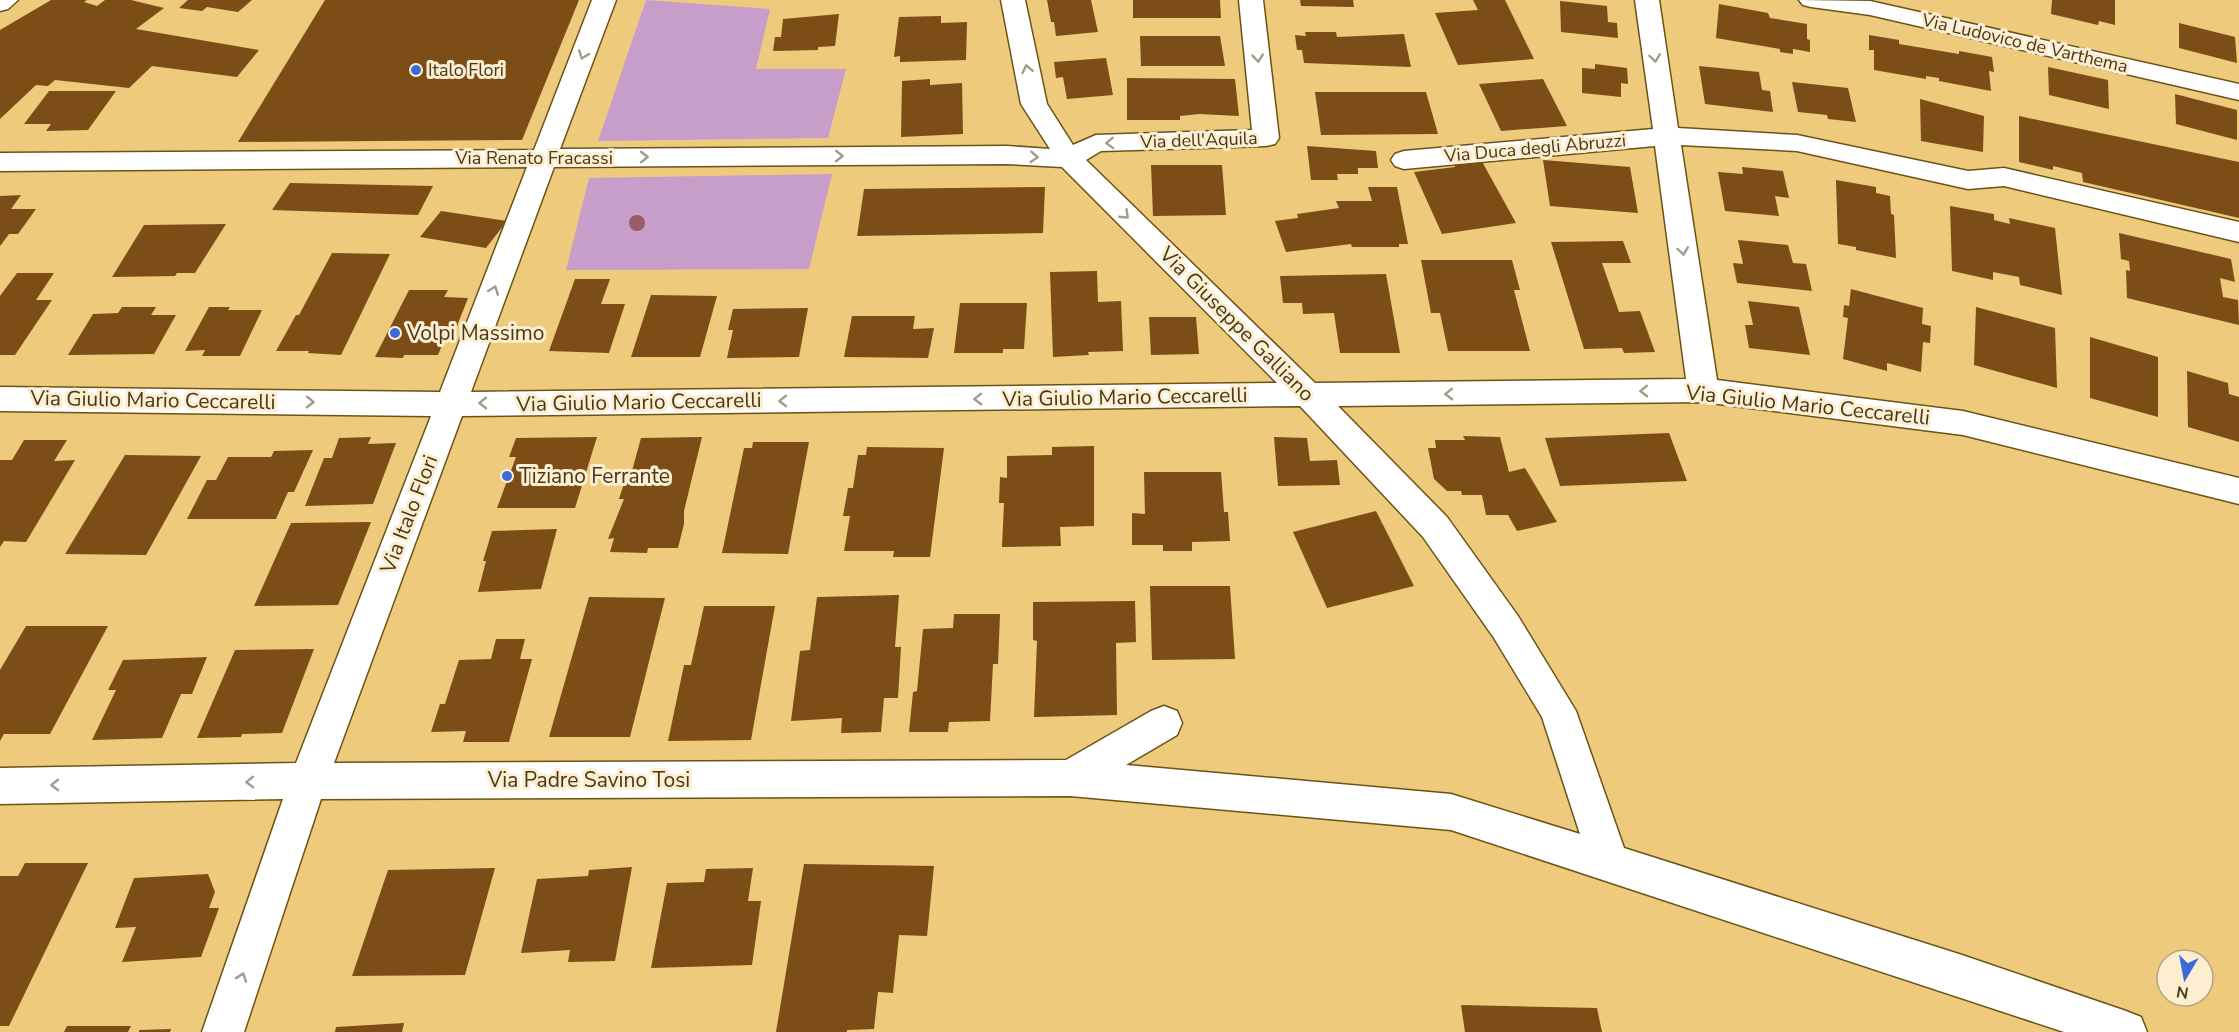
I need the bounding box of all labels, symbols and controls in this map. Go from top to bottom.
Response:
street label: Via Ludovico de Varthema [1919,7,2130,78]
one-way arrow [578,48,590,59]
one-way arrow [1649,53,1661,62]
one-way arrow [1251,54,1263,63]
place label: Italo Flori [428,58,504,82]
marker: Italo Flori [409,63,423,77]
one-way arrow [1021,64,1034,74]
street label: Via dell'Aquila [1139,126,1258,154]
street label: Via Duca degli Abruzzi [1442,128,1627,168]
one-way arrow [1105,137,1114,149]
street label: Via Renato Fracassi [454,146,613,170]
one-way arrow [835,150,844,162]
one-way arrow [1029,150,1038,163]
one-way arrow [640,151,649,163]
one-way arrow [1119,208,1129,219]
street label: Via Giuseppe Galliano [1153,240,1321,408]
one-way arrow [1676,246,1689,255]
one-way arrow [487,285,499,296]
place label: Volpi Massimo [406,319,544,347]
marker: Volpi Massimo [388,326,402,340]
street label: Via Giulio Mario Ceccarelli [1684,378,1931,432]
street label: Via Giulio Mario Ceccarelli [1001,381,1248,413]
street label: Via Giulio Mario Ceccarelli [29,384,276,416]
one-way arrow [1640,385,1649,397]
street label: Via Giulio Mario Ceccarelli [515,386,762,418]
one-way arrow [1445,387,1454,400]
one-way arrow [973,393,982,405]
one-way arrow [778,394,787,407]
one-way arrow [306,396,315,408]
one-way arrow [478,397,487,409]
street label: Via Italo Flori [373,451,444,578]
place label: Tiziano Ferrante [519,462,670,490]
marker: Tiziano Ferrante [500,469,514,483]
street label: Via Padre Savino Tosi [487,766,690,794]
one-way arrow [245,776,254,788]
one-way arrow [50,779,59,791]
north arrow [2155,948,2215,1008]
one-way arrow [235,972,248,983]
text: N [2175,980,2190,1004]

